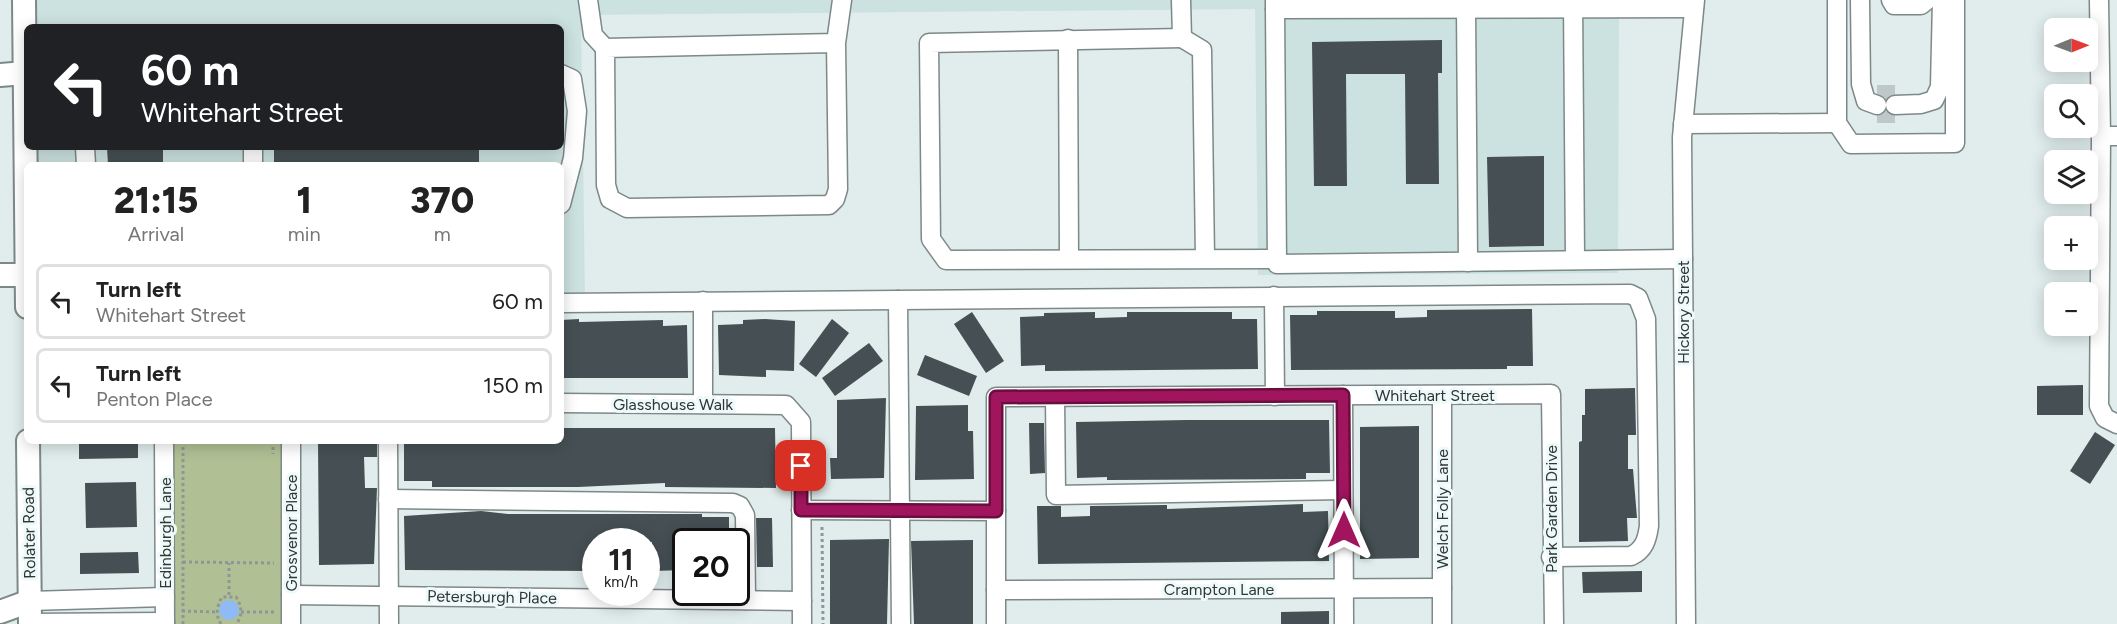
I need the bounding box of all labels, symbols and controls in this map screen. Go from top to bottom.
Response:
north arrow [2044,18,2098,72]
map controls [2044,18,2098,336]
text: 60 m [141,45,239,96]
icon: left [42,48,120,126]
button: search [2044,84,2098,138]
text: Whitehart Street [141,96,344,129]
button: layers [2044,150,2098,204]
text: 21:15 [114,179,198,222]
text: 1 [297,179,312,222]
text: 370 [410,179,474,222]
button: + [2044,216,2098,270]
text: Arrival [128,222,184,246]
text: min [288,222,321,246]
text: m [434,222,451,246]
street label: Hickory Street [1674,260,1693,364]
text: Turn left [96,276,182,303]
button: − [2044,282,2098,336]
icon: left [45,285,78,318]
text: 60 m [492,288,543,315]
text: Whitehart Street [96,303,246,327]
text: Turn left [96,360,182,387]
icon: left [45,369,78,402]
text: 150 m [483,372,543,399]
street label: Whitehart Street [1375,386,1495,405]
text: Penton Place [96,387,213,411]
street label: Glasshouse Walk [613,395,733,414]
pin [775,440,826,491]
street label: Park Garden Drive [1542,445,1561,573]
icon: arrive [784,449,817,482]
street label: Welch Folly Lane [1433,449,1452,569]
street label: Grosvenor Place [282,474,301,592]
street label: Edinburgh Lane [156,477,175,589]
street label: Rolater Road [19,487,39,579]
position arrow [1312,498,1376,562]
speed limit sign: 20 [672,528,750,606]
text: 11 [608,541,634,578]
text: km/h [604,573,638,591]
street label: Crampton Lane [1164,580,1275,599]
street label: Petersburgh Place [427,586,557,608]

